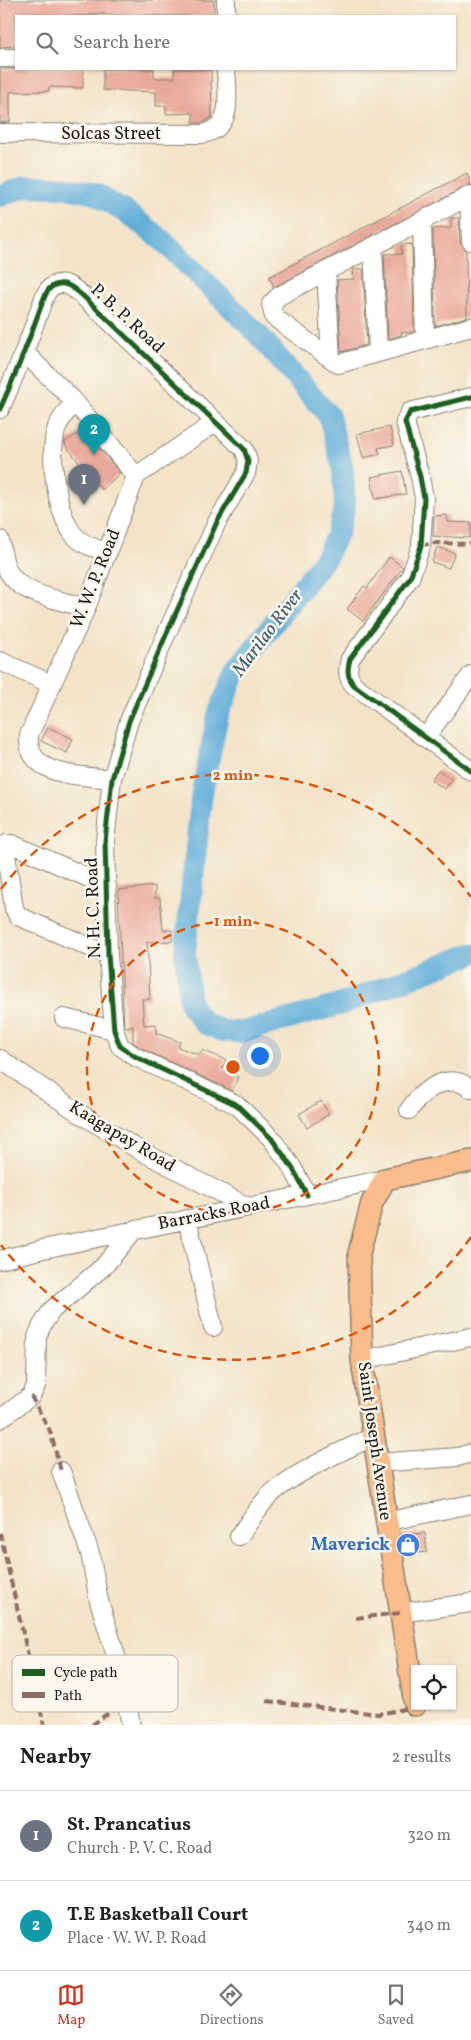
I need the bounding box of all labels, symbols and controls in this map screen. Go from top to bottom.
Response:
search box [15,15,456,70]
icon: search [33,29,61,57]
text: Search here [73,30,170,56]
street label: Solcas Street [61,122,161,147]
street label: P. B. P. Road [85,278,169,360]
pin: 2 [78,414,110,455]
pin: 1 [68,464,100,505]
street label: W. W. P. Road [65,525,127,633]
water label: Marilao River [226,583,310,683]
text: 2 min [213,766,253,787]
street label: N. H. C. Road [80,857,108,959]
text: 1 min [214,912,252,933]
your location [247,1043,273,1069]
centre of rings [224,1058,242,1076]
street label: Kaagapay Road [64,1095,180,1179]
street label: Barracks Road [156,1191,272,1237]
street label: Saint Joseph Avenue [350,1360,398,1522]
shop icon: Maverick [395,1532,421,1558]
place label: Maverick [311,1533,390,1558]
legend [12,1655,178,1712]
text: Cycle path [54,1664,118,1683]
map controls [411,1665,456,1710]
button: locate [411,1665,456,1710]
text: Path [54,1687,82,1706]
text: Nearby [20,1743,91,1772]
text: 2 results [392,1747,451,1769]
text: St. Prancatius [67,1812,191,1838]
text: 1 [33,1825,39,1847]
text: 320 m [407,1825,451,1847]
text: Church · P. V. C. Road [67,1838,212,1860]
text: T.E Basketball Court [67,1902,248,1928]
text: 2 [32,1915,40,1937]
text: 340 m [407,1915,451,1937]
text: Place · W. W. P. Road [67,1928,207,1950]
tab: Map [57,1981,85,2030]
tab: Directions [199,1981,264,2030]
tab: Saved [378,1981,414,2030]

